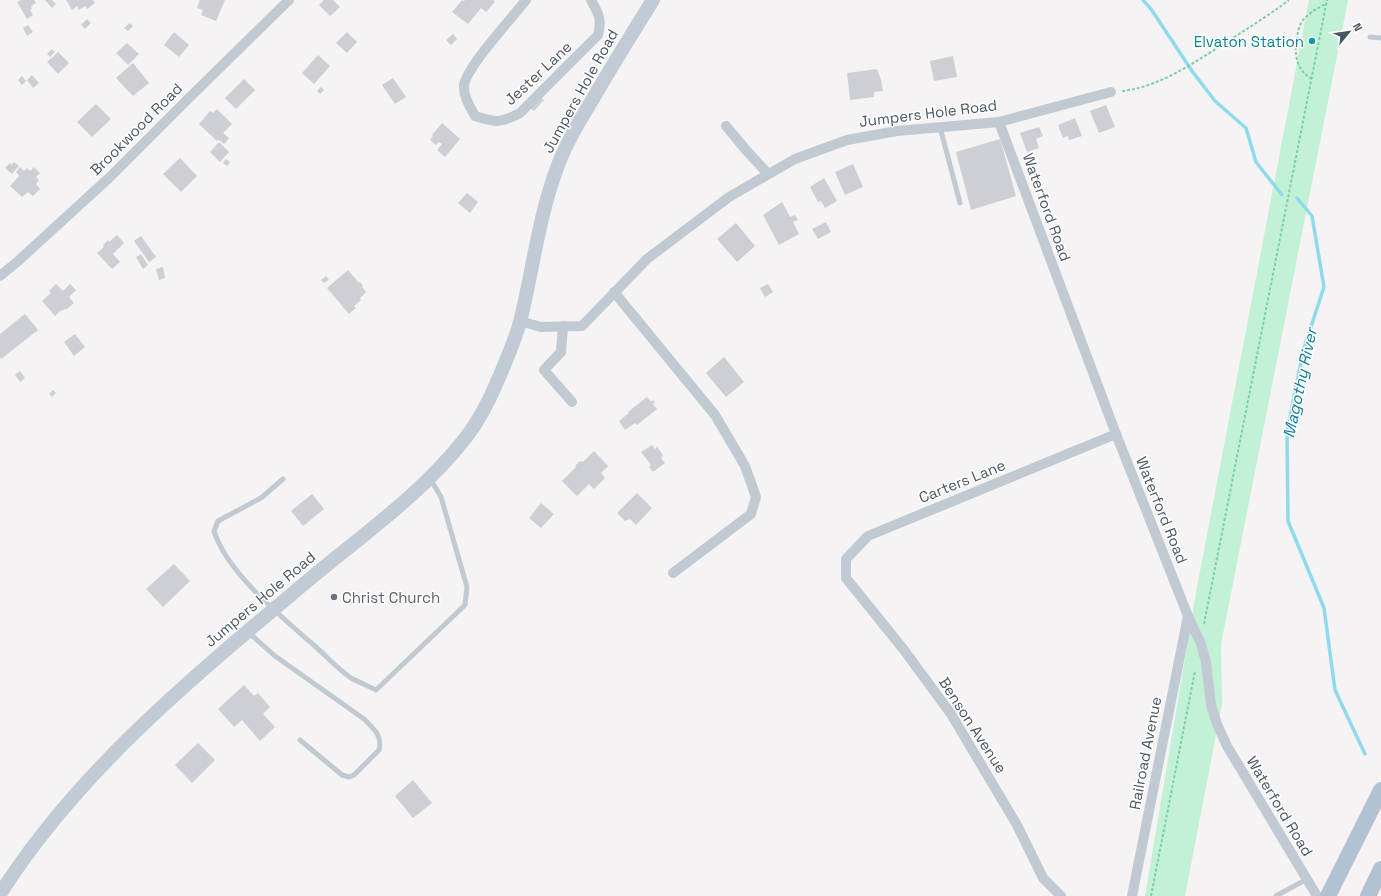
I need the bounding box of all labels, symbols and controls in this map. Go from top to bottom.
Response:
north arrow [1329,12,1369,52]
text: N [1350,21,1366,34]
street label: Jumpers Hole Road [538,26,622,156]
place label: Elvaton Station [1194,32,1304,51]
marker: Elvaton Station [1307,36,1317,46]
street label: Jester Lane [500,37,576,109]
street label: Brookwood Road [86,79,186,179]
street label: Jumpers Hole Road [858,95,998,131]
street label: Waterford Road [1019,150,1075,264]
water label: Magothy River [1278,324,1322,440]
street label: Waterford Road [1132,454,1192,566]
street label: Carters Lane [916,455,1008,507]
street label: Jumpers Hole Road [201,547,319,651]
place label: Christ Church [342,588,440,607]
marker: Christ Church [329,592,339,602]
street label: Benson Avenue [935,673,1011,777]
street label: Railroad Avenue [1125,695,1165,811]
street label: Waterford Road [1243,752,1317,860]

